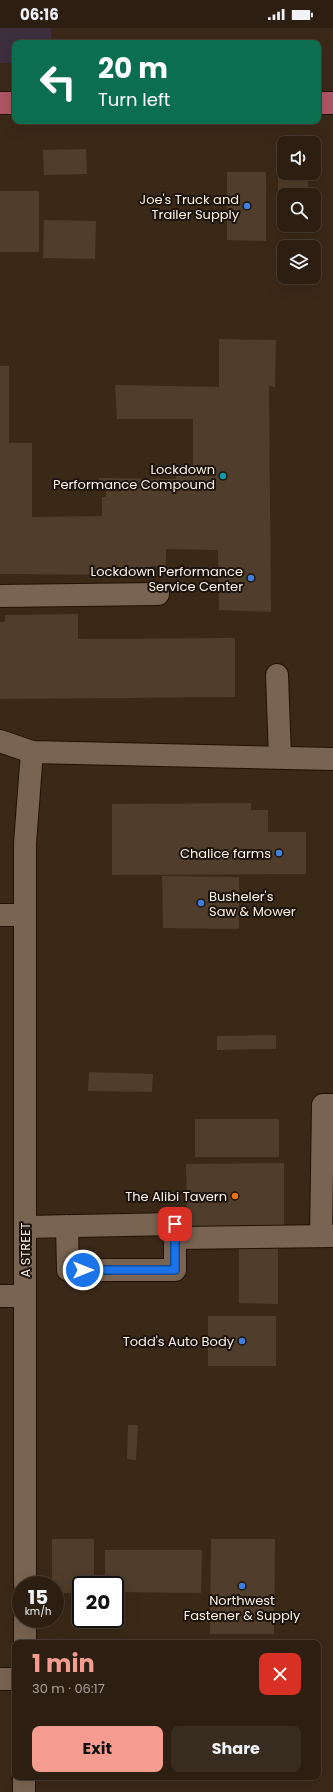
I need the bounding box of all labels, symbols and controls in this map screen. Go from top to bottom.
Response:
text: 06:16 [20,4,59,25]
text: 20 m [98,49,168,88]
icon: left [32,56,84,108]
text: Turn left [98,87,170,112]
map controls [277,136,321,284]
button: sound [277,136,321,180]
button: search [277,188,321,232]
place label: Joe's Truck and Trailer Supply [139,190,240,224]
marker: Joe's Truck and Trailer Supply [242,201,252,211]
button: layers [277,240,321,284]
place label: Lockdown Performance Compound [53,460,215,494]
marker: Lockdown Performance Compound [218,471,228,481]
place label: Lockdown Performance Service Center [91,562,243,596]
marker: Lockdown Performance Service Center [246,573,256,583]
place label: Chalice farms [180,844,271,863]
marker: Chalice farms [274,848,284,858]
place label: Busheler's Saw & Mower [209,887,296,921]
marker: Busheler's Saw & Mower [196,898,206,908]
place label: The Alibi Tavern [125,1187,227,1206]
marker: The Alibi Tavern [230,1191,240,1201]
pin [158,1207,192,1241]
icon: arrive [164,1213,186,1235]
street label: A STREET [16,1222,35,1278]
position arrow [62,1249,104,1291]
place label: Todd's Auto Body [123,1332,235,1351]
marker: Todd's Auto Body [237,1336,247,1346]
speed limit sign: 20 [72,1576,124,1628]
marker: Northwest Fastener & Supply [237,1581,247,1591]
text: 15 [28,1583,48,1611]
place label: Northwest Fastener & Supply [184,1591,301,1625]
text: km/h [25,1604,51,1619]
text: 1 min [32,1647,95,1680]
button: close [259,1653,301,1695]
text: 30 m · 06:17 [32,1679,105,1698]
button: Exit [32,1726,163,1772]
button: Share [171,1726,301,1772]

